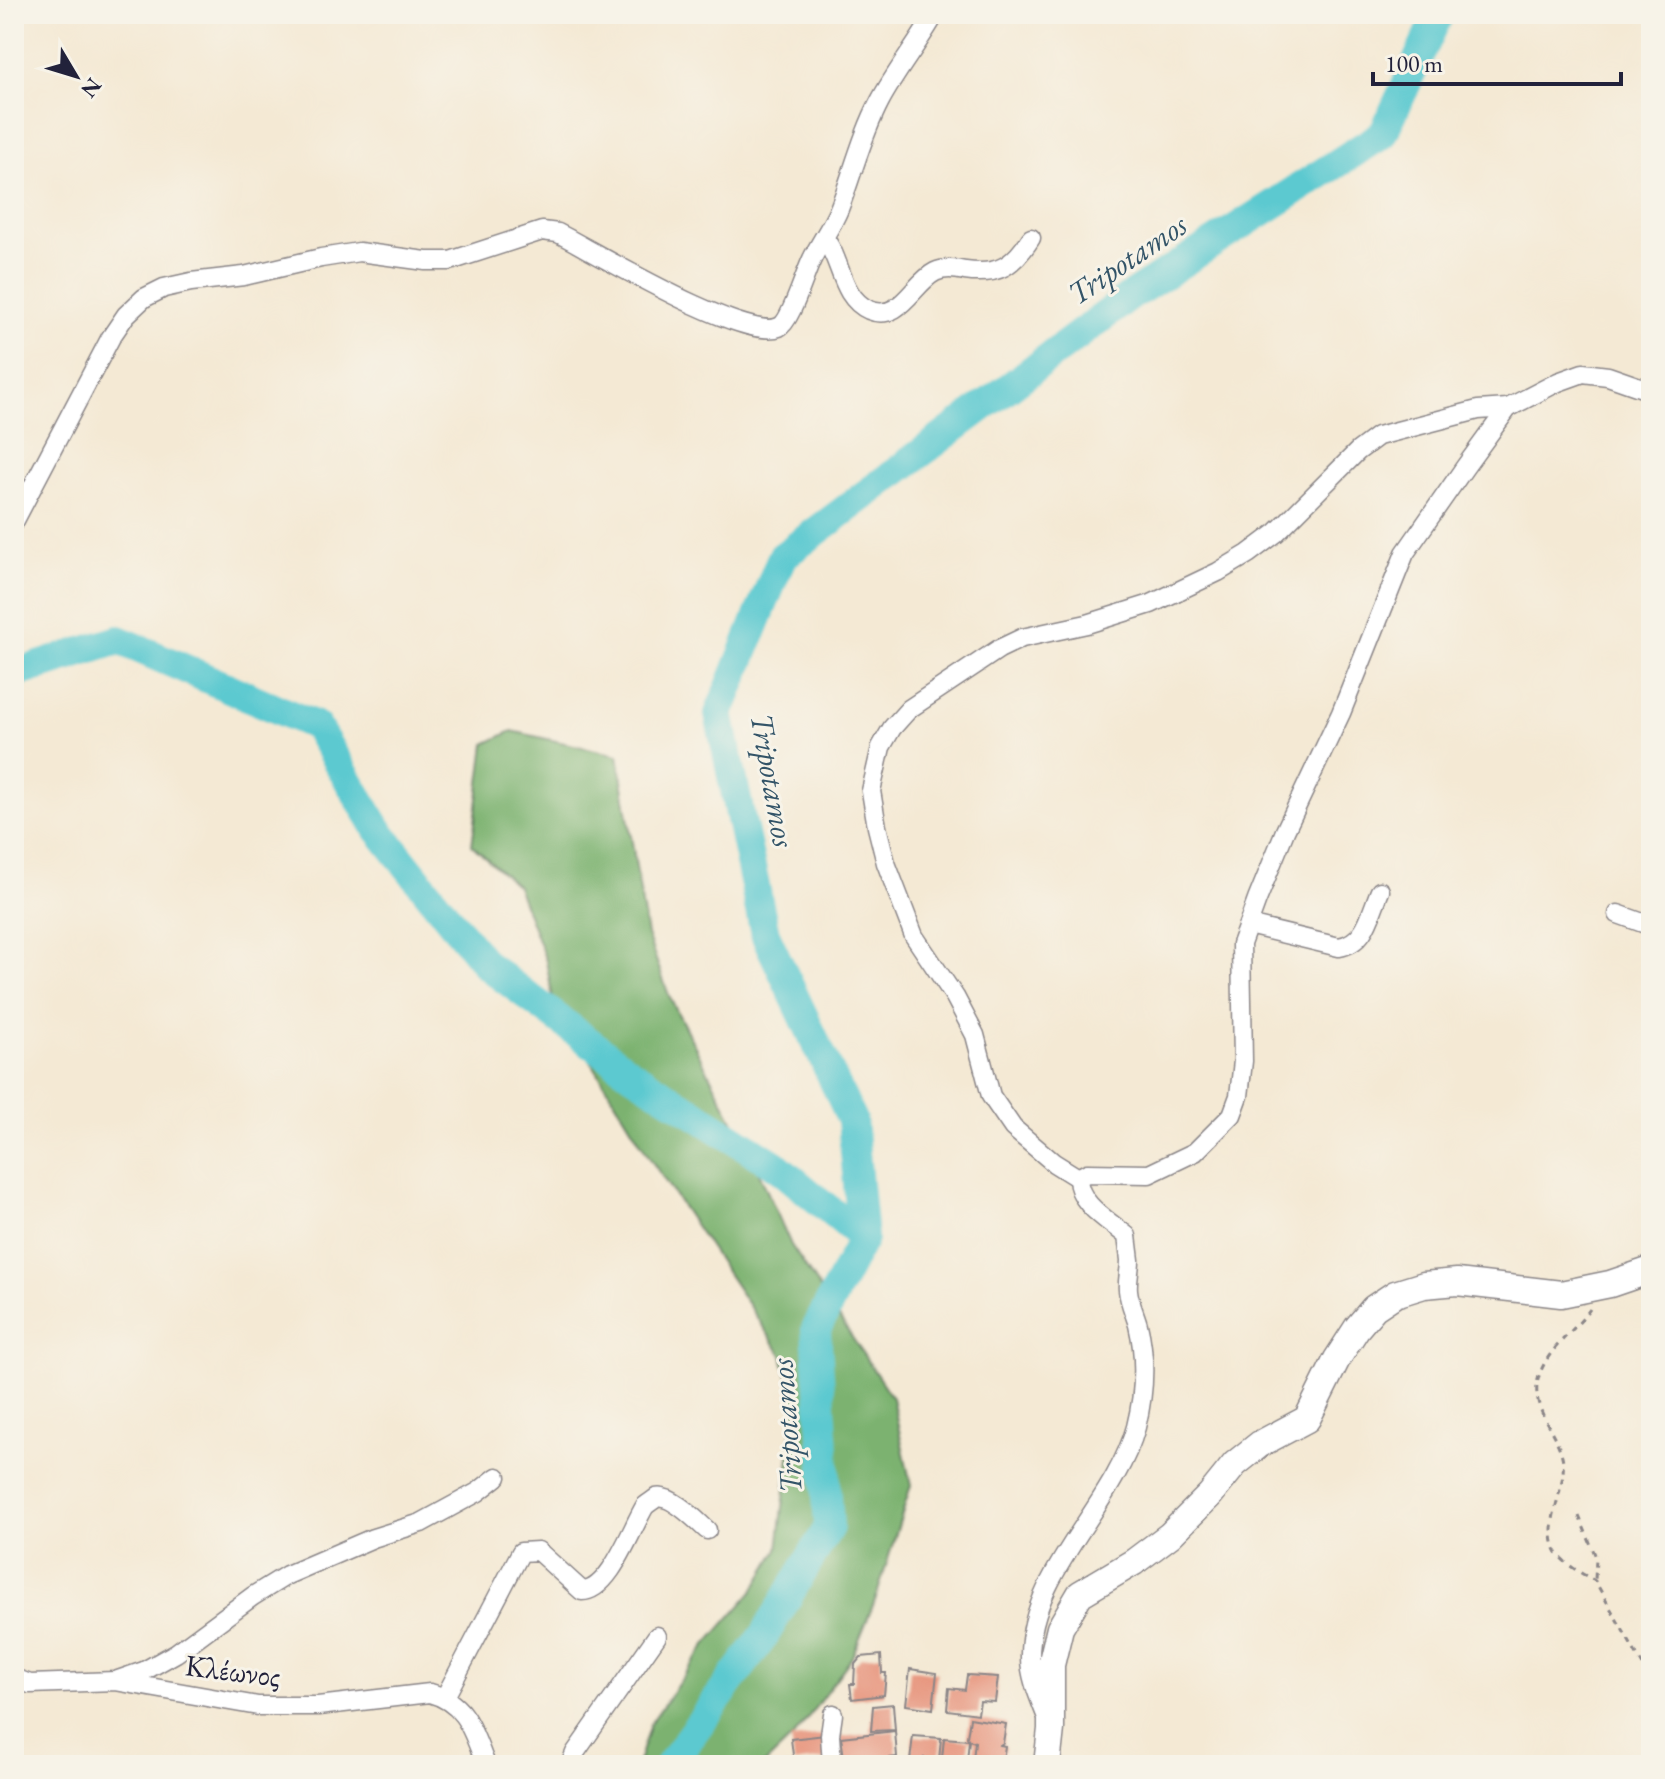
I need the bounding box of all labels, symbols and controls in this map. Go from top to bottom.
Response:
north arrow [36,36,116,116]
scale bar [1373,36,1621,86]
text: 100 m [1385,48,1443,79]
text: N [74,72,108,104]
water label: Tripotamos [1059,204,1195,314]
water label: Tripotamos [741,710,805,850]
water label: Tripotamos [760,1357,812,1495]
street label: Κλέωνος [183,1645,283,1696]

